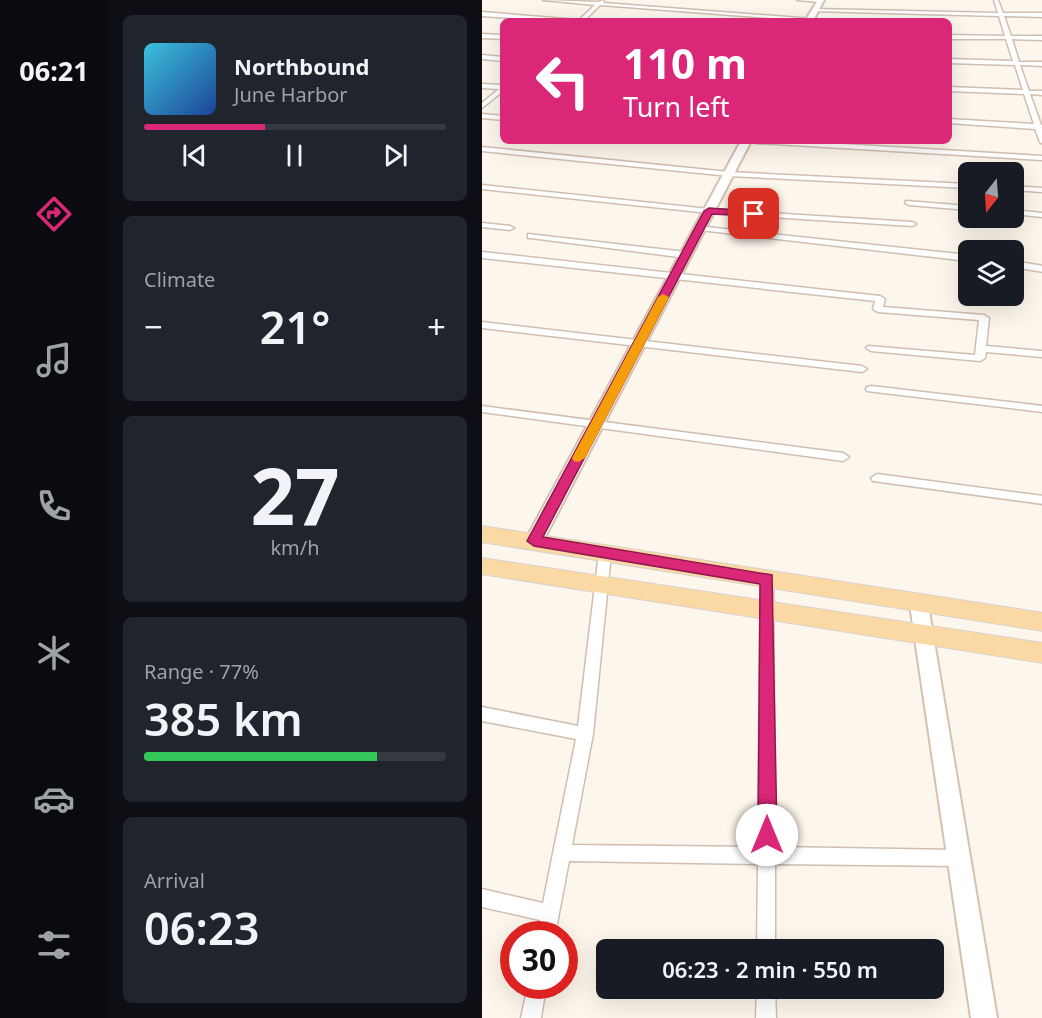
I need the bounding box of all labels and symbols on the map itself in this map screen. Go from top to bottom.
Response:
north arrow [958,162,1024,228]
pin [728,188,779,239]
position arrow [735,803,799,867]
speed limit sign: 30 [500,921,578,999]

